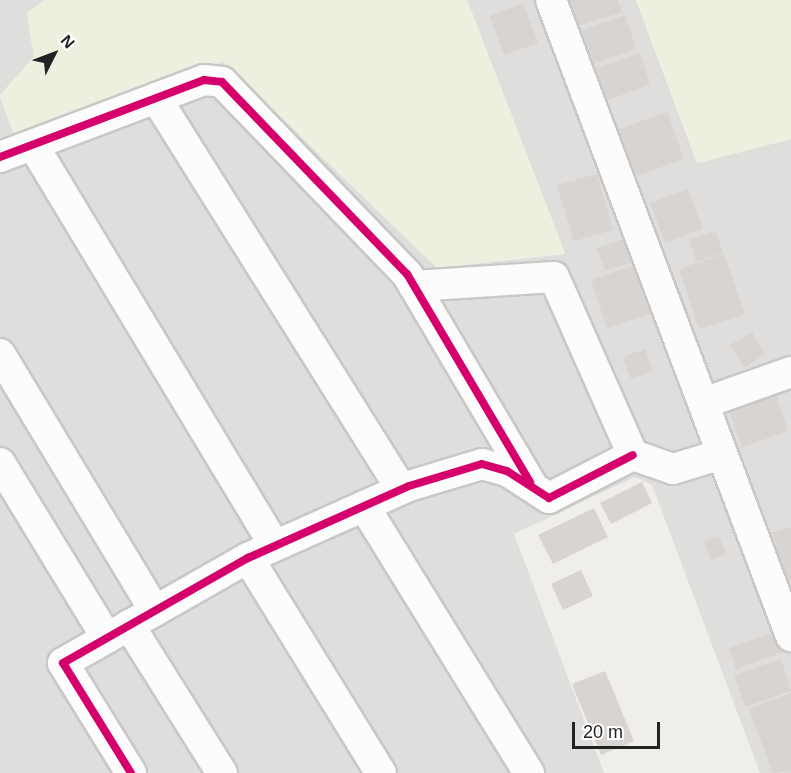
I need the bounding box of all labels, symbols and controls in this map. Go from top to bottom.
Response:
north arrow [24,24,84,84]
text: N [58,32,78,52]
scale bar [575,710,664,748]
text: 20 m [583,722,623,742]

